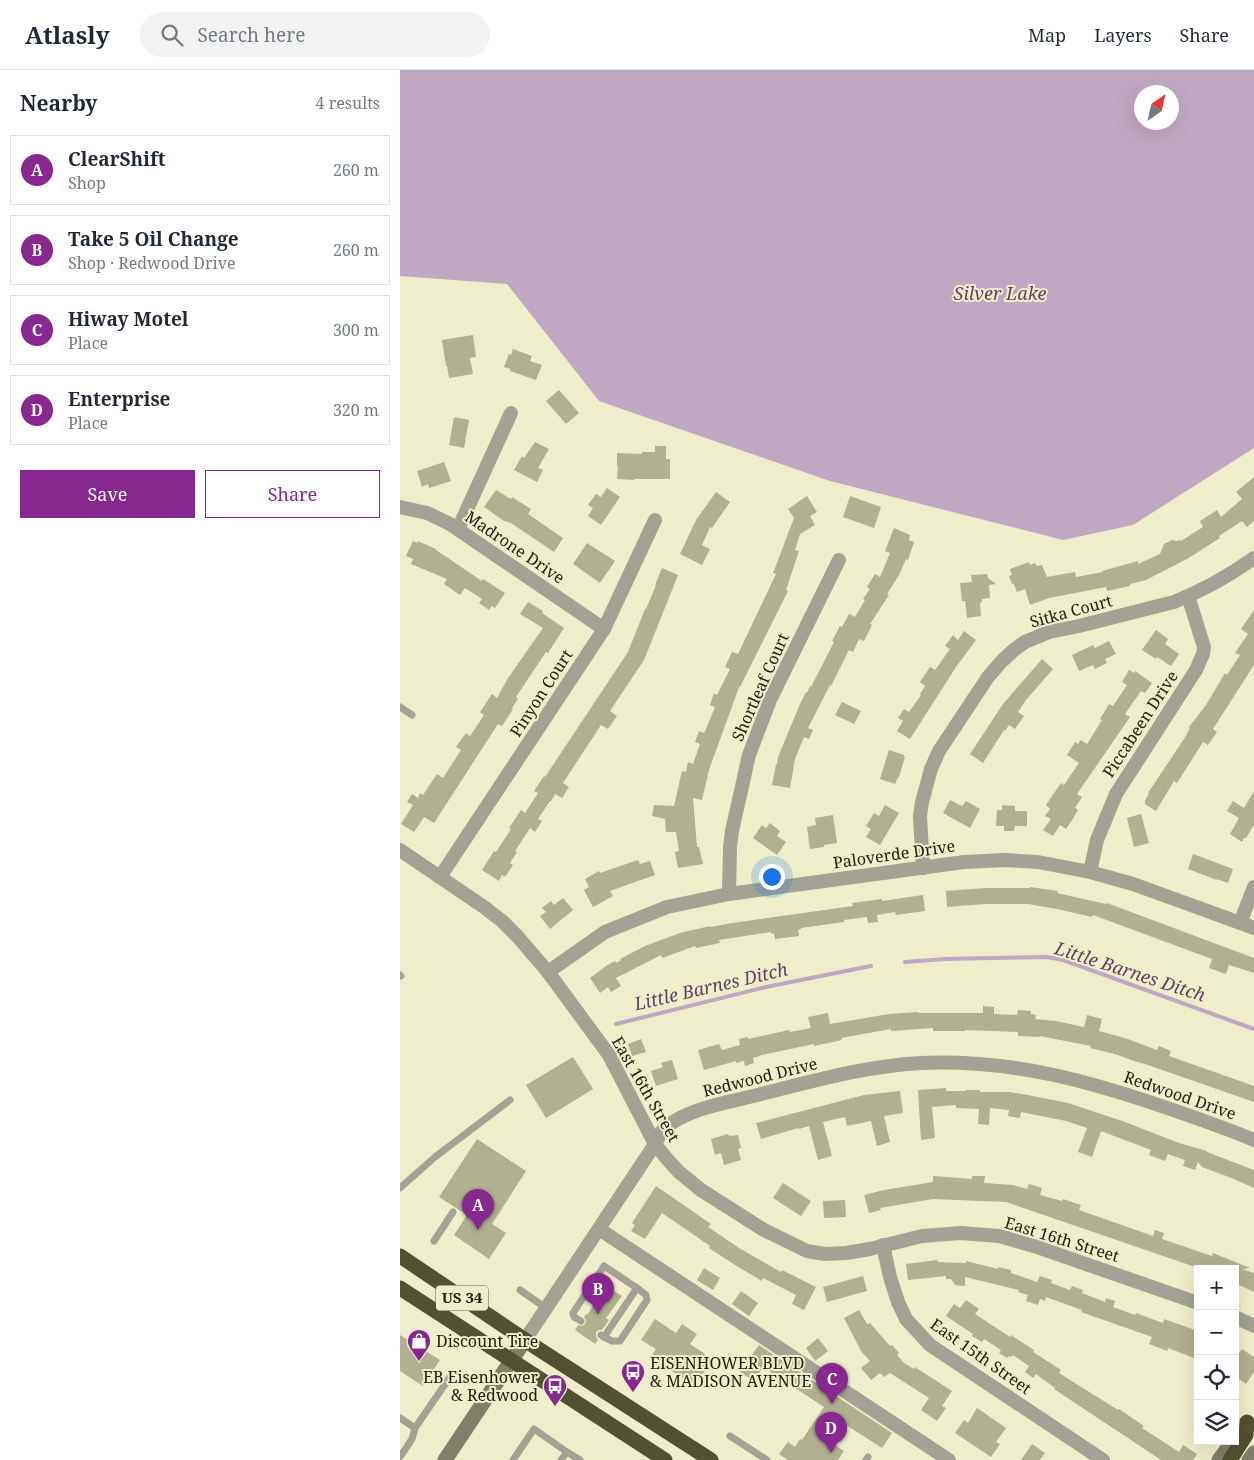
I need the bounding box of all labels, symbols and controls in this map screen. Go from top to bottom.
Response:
search box [140,12,490,57]
text: Atlasly [25,18,110,51]
icon: search [158,21,186,49]
text: Search here [198,22,305,48]
text: Map [1028,23,1066,47]
text: Layers [1094,23,1152,47]
text: Share [1180,23,1229,47]
north arrow [1134,85,1179,130]
text: Nearby [20,89,98,117]
text: 4 results [316,92,380,114]
text: ClearShift [68,146,165,172]
text: A [31,159,43,181]
text: 260 m [333,159,379,181]
text: Shop [68,172,106,194]
text: Take 5 Oil Change [68,226,239,252]
text: B [32,239,42,261]
text: 260 m [333,239,379,261]
text: Shop · Redwood Drive [68,252,235,274]
water label: Silver Lake [954,281,1047,305]
text: Hiway Motel [68,306,188,332]
text: C [32,319,42,341]
text: 300 m [333,319,379,341]
text: Place [68,332,108,354]
text: Enterprise [68,386,170,412]
text: D [31,399,43,421]
text: 320 m [333,399,379,421]
text: Place [68,412,108,434]
button: Save [20,470,195,518]
button: Share [205,470,380,518]
street label: Madrone Drive [461,506,569,588]
street label: Sitka Court [1027,589,1115,633]
street label: Shortleaf Court [726,629,794,745]
street label: Pinyon Court [505,645,578,741]
street label: Piccabeen Drive [1097,666,1183,782]
street label: Paloverde Drive [832,835,956,873]
your location [759,864,785,890]
water label: Little Barnes Ditch [1051,935,1209,1007]
water label: Little Barnes Ditch [631,957,790,1016]
street label: East 16th Street [607,1032,685,1146]
street label: Redwood Drive [700,1052,820,1102]
street label: Redwood Drive [1121,1066,1239,1124]
pin: A [462,1189,494,1230]
street label: East 16th Street [1002,1211,1122,1267]
map controls [1194,1265,1239,1445]
button: + [1194,1265,1239,1310]
pin: B [582,1273,614,1314]
road number: US 34 [436,1286,488,1310]
button: − [1194,1310,1239,1355]
street label: East 15th Street [926,1313,1036,1399]
shop icon: Discount Tire [406,1328,432,1362]
place label: Discount Tire [436,1330,538,1352]
place label: EISENHOWER BLVD & MADISON AVENUE [650,1352,811,1392]
button: locate [1194,1355,1239,1400]
bus stop icon: EISENHOWER BLVD & MADISON AVENUE [620,1359,646,1393]
pin: C [816,1363,848,1404]
place label: EB Eisenhower & Redwood [423,1366,538,1406]
bus stop icon: EB Eisenhower & Redwood [542,1373,568,1407]
button: layers [1194,1400,1239,1445]
pin: D [815,1412,847,1453]

